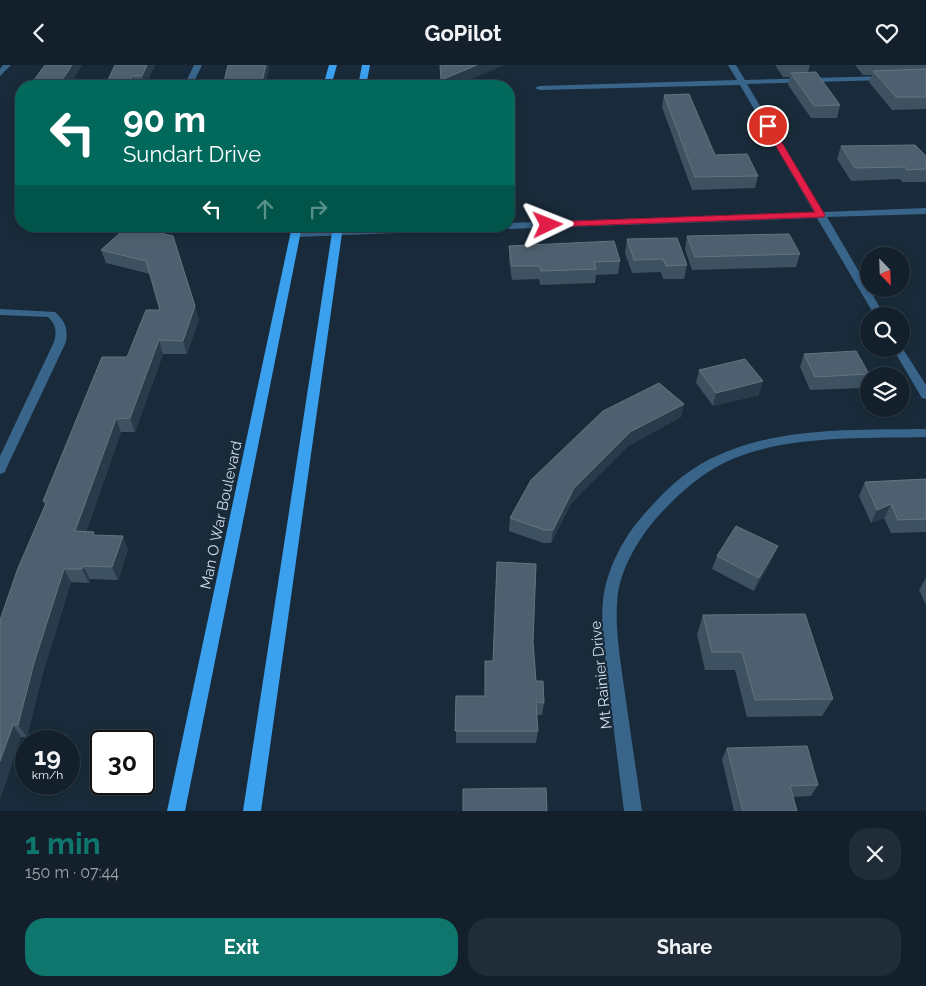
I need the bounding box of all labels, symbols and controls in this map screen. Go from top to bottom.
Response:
icon: back [25,19,53,47]
icon: heart [873,19,901,47]
text: GoPilot [425,20,501,46]
text: 90 m [123,99,206,140]
icon: left [40,100,105,165]
pin [747,105,789,147]
icon: arrive [754,112,782,140]
text: Sundart Drive [123,141,261,167]
icon: left [198,195,226,223]
icon: ahead [251,195,279,223]
icon: right [304,195,332,223]
position arrow [521,198,573,250]
north arrow [860,247,910,297]
map controls [860,247,910,417]
button: search [860,307,910,357]
button: layers [860,367,910,417]
street label: Man O War Boulevard [196,439,246,591]
street label: Mt Rainier Drive [586,620,616,730]
speed limit sign: 30 [90,730,155,795]
text: 19 [34,741,61,771]
text: km/h [32,768,63,782]
text: 1 min [25,826,101,861]
button: close [849,828,901,880]
text: 150 m · 07:44 [25,863,119,882]
button: Exit [25,918,458,976]
button: Share [468,918,901,976]

